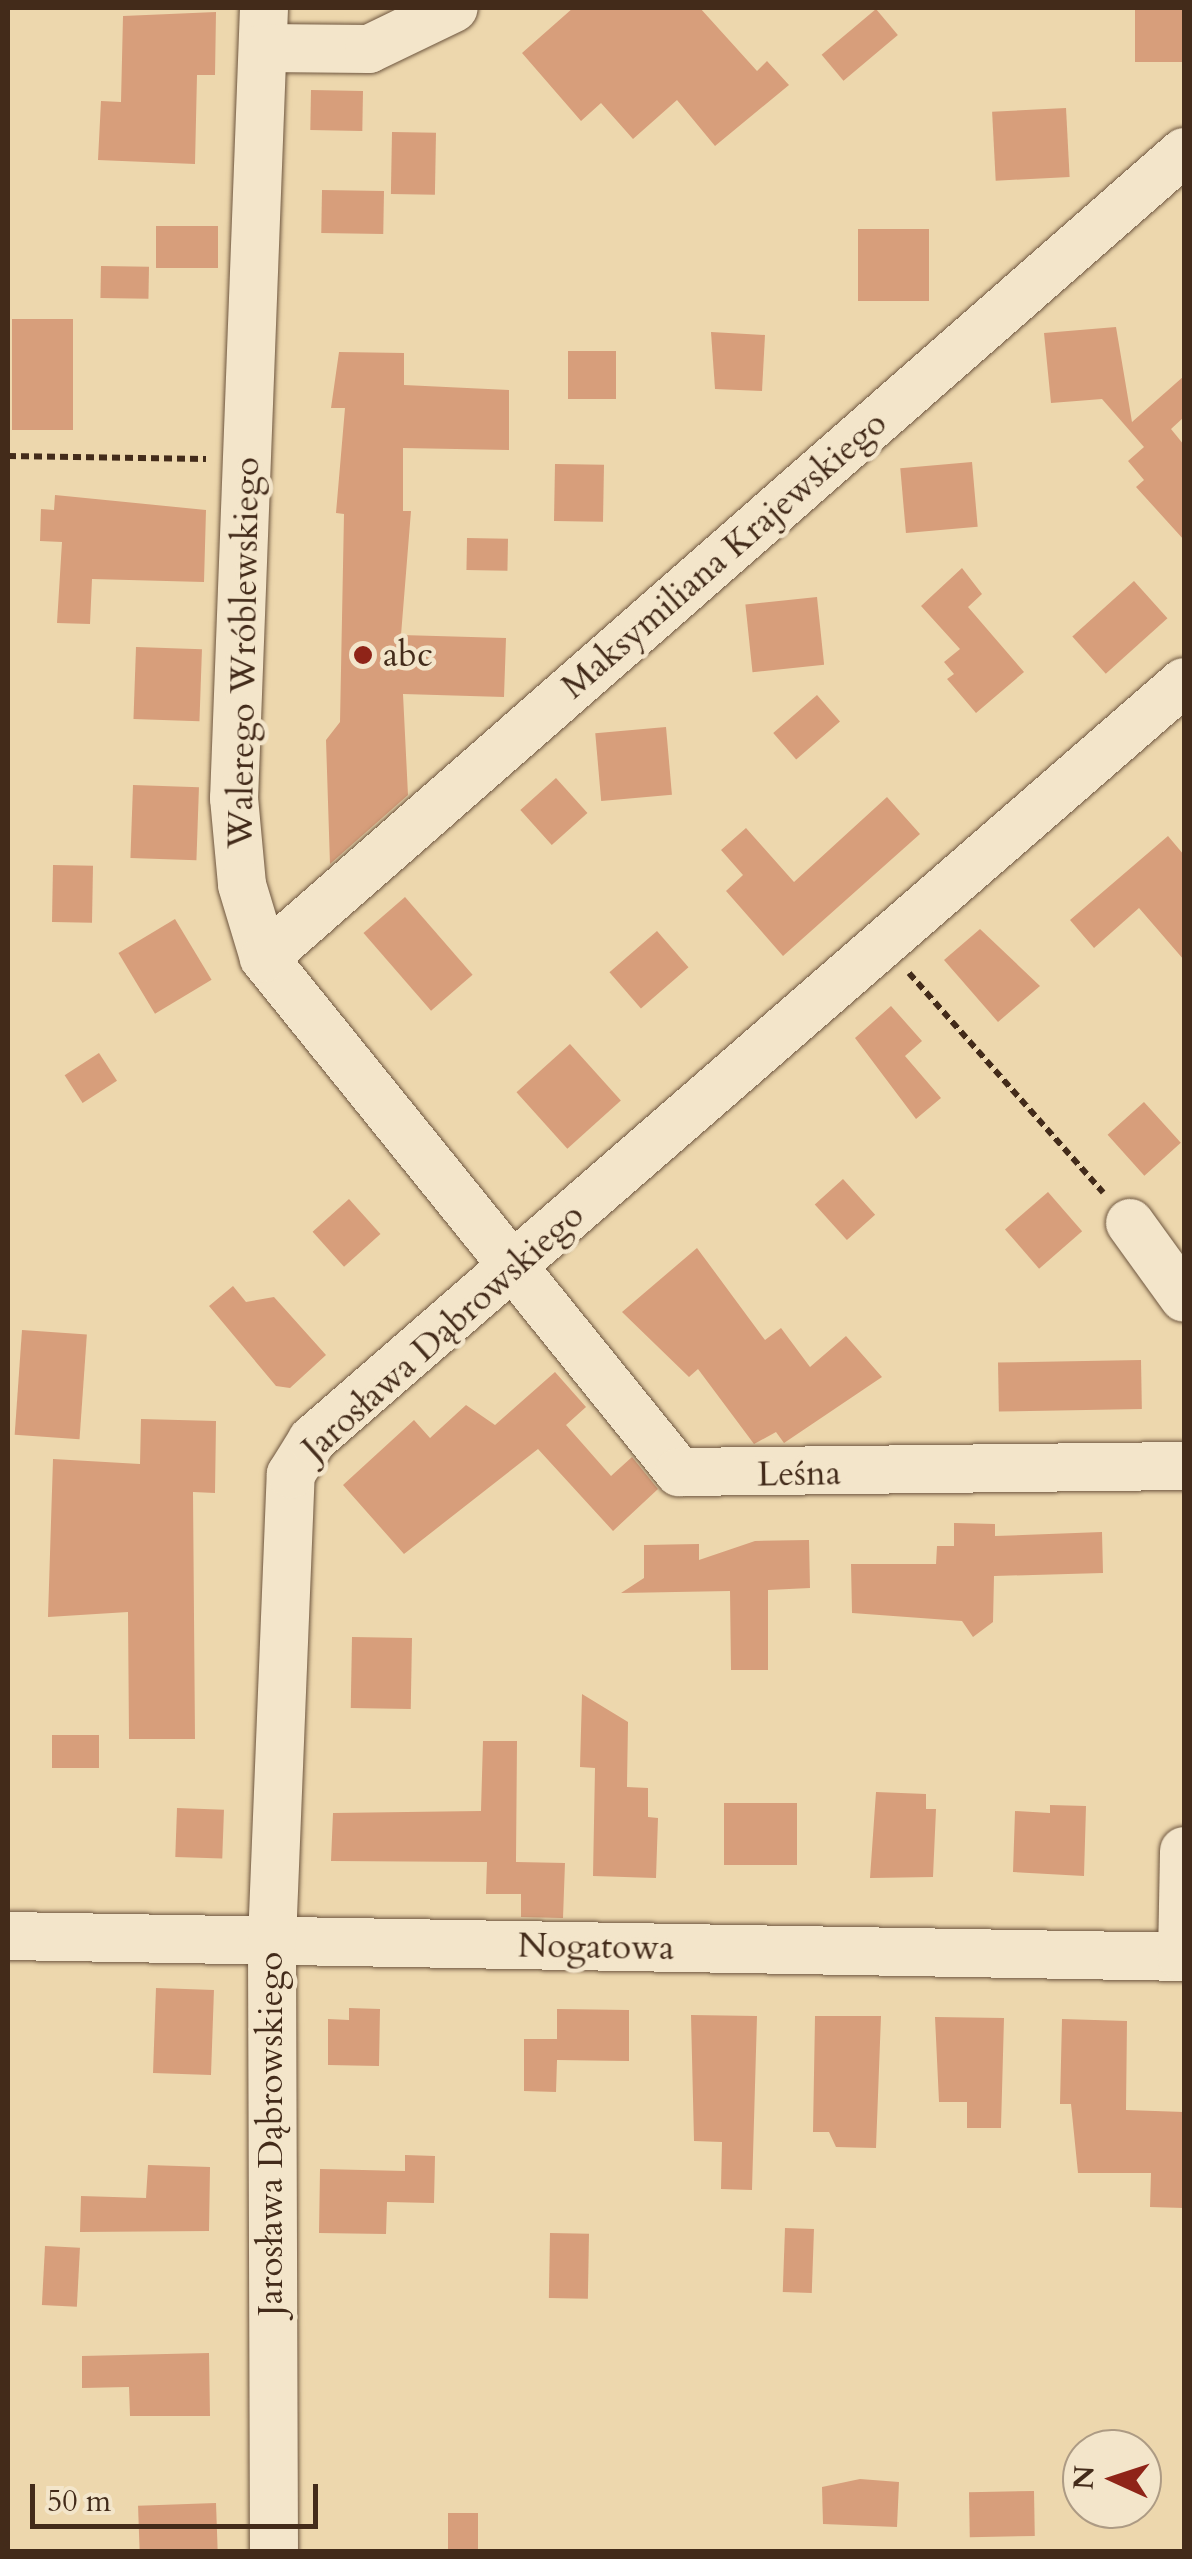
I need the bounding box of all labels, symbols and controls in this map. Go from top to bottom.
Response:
street label: Maksymiliana Krajewskiego [553,402,895,708]
street label: Walerego Wróblewskiego [220,457,268,849]
place label: abc [383,634,433,676]
marker: abc [352,644,374,666]
street label: Jarosława Dąbrowskiego [294,1194,592,1470]
street label: Leśna [757,1452,841,1496]
street label: Nogatowa [517,1925,675,1969]
street label: Jarosława Dąbrowskiego [250,1952,292,2316]
north arrow [1062,2429,1162,2529]
scale bar [35,2464,322,2526]
text: N [1064,2464,1104,2491]
text: 50 m [47,2481,111,2522]

